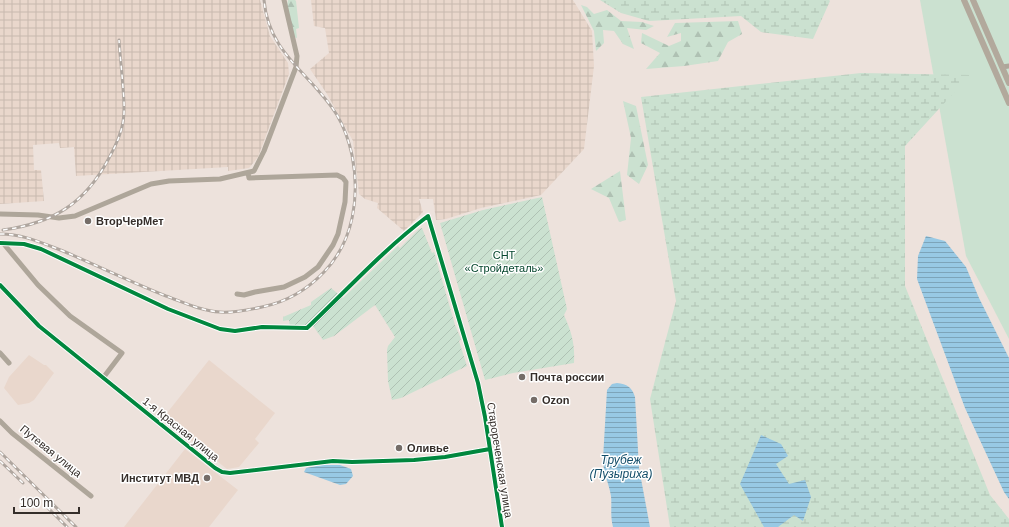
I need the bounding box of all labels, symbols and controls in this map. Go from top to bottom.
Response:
place label: ВторЧерМет [96,215,164,227]
marker: ВторЧерМет [83,216,93,226]
park label: СНТ «Стройдеталь» [465,249,543,274]
place label: Почта россии [530,371,604,383]
marker: Почта россии [517,372,527,382]
place label: Ozon [542,394,570,406]
street label: 1-я Красная улица [141,395,222,464]
marker: Ozon [529,395,539,405]
street label: Старореченская улица [485,401,515,520]
street label: Путевая улица [18,423,85,480]
place label: Оливье [407,442,449,454]
marker: Оливье [394,443,404,453]
water label: Трубеж (Пузыриха) [590,453,652,481]
place label: Институт МВД [121,472,199,484]
marker: Институт МВД [202,473,212,483]
scale bar [14,489,79,515]
text: 100 m [20,496,53,510]

